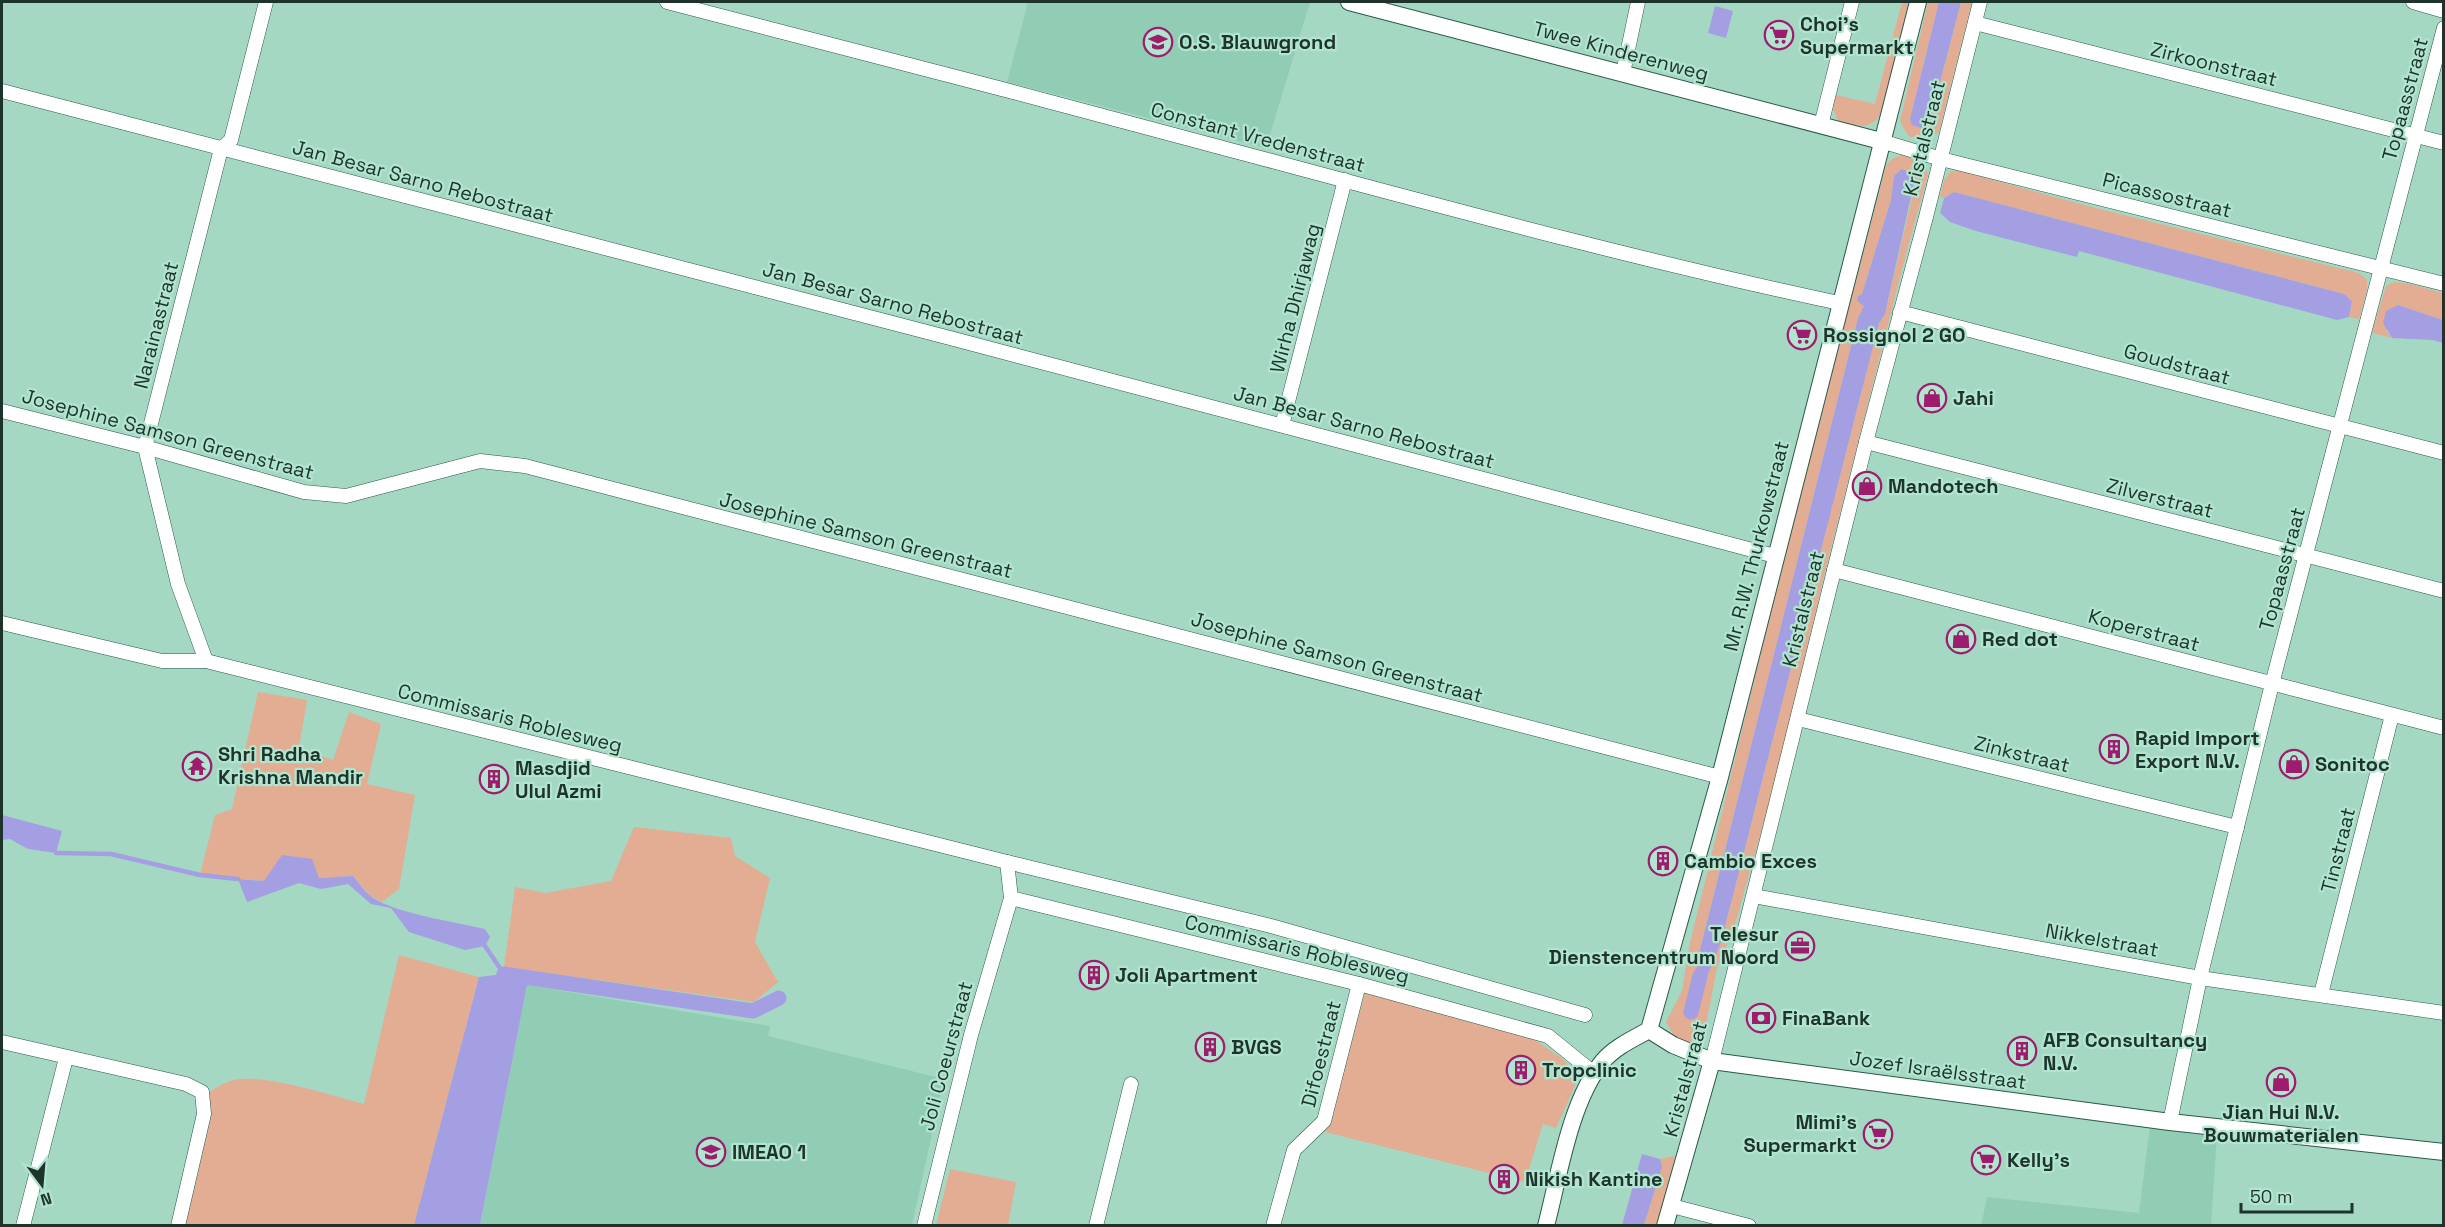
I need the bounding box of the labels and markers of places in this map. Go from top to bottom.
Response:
place label: Choi's Supermarkt [1800,11,1914,60]
supermarket icon: Choi's Supermarkt [1763,19,1795,51]
school or university icon: O.S. Blauwgrond [1142,26,1174,58]
place label: O.S. Blauwgrond [1179,29,1336,55]
supermarket icon: Rossignol 2 GO [1786,319,1818,351]
place label: Rossignol 2 GO [1823,322,1966,348]
shop icon: Jahi [1916,382,1948,414]
place label: Jahi [1953,385,1994,411]
shop icon: Mandotech [1851,470,1883,502]
place label: Mandotech [1888,473,1999,499]
shop icon: Red dot [1945,623,1977,655]
place label: Red dot [1982,626,2058,652]
place label: Rapid Import Export N.V. [2135,725,2260,774]
building icon: Rapid Import Export N.V. [2098,733,2130,765]
place label: Shri Radha Krishna Mandir [218,741,363,790]
shop icon: Sonitoc [2278,748,2310,780]
temple icon: Shri Radha Krishna Mandir [181,750,213,782]
place label: Sonitoc [2315,751,2390,777]
place label: Masdjid Ulul Azmi [515,755,602,804]
building icon: Masdjid Ulul Azmi [478,763,510,795]
building icon: Cambio Exces [1647,845,1679,877]
place label: Cambio Exces [1684,848,1817,874]
place label: Telesur Dienstencentrum Noord [1549,921,1779,970]
office icon: Telesur Dienstencentrum Noord [1784,930,1816,962]
building icon: Joli Apartment [1078,959,1110,991]
place label: Joli Apartment [1115,962,1258,988]
bank icon: FinaBank [1745,1002,1777,1034]
place label: FinaBank [1782,1005,1870,1031]
place label: AFB Consultancy N.V. [2043,1027,2207,1076]
building icon: BVGS [1194,1031,1226,1063]
place label: BVGS [1231,1034,1282,1060]
building icon: AFB Consultancy N.V. [2006,1035,2038,1067]
building icon: Tropclinic [1505,1054,1537,1086]
place label: Tropclinic [1542,1057,1637,1083]
shop icon: Jian Hui N.V. Bouwmaterialen [2265,1066,2297,1098]
place label: Jian Hui N.V. Bouwmaterialen [2203,1099,2359,1148]
place label: Mimi's Supermarkt [1743,1109,1857,1158]
supermarket icon: Mimi's Supermarkt [1862,1118,1894,1150]
school or university icon: IMEAO 1 [695,1136,727,1168]
place label: IMEAO 1 [732,1139,806,1165]
supermarket icon: Kelly's [1970,1144,2002,1176]
place label: Kelly's [2007,1147,2070,1173]
building icon: Nikish Kantine [1488,1163,1520,1195]
place label: Nikish Kantine [1525,1166,1663,1192]

